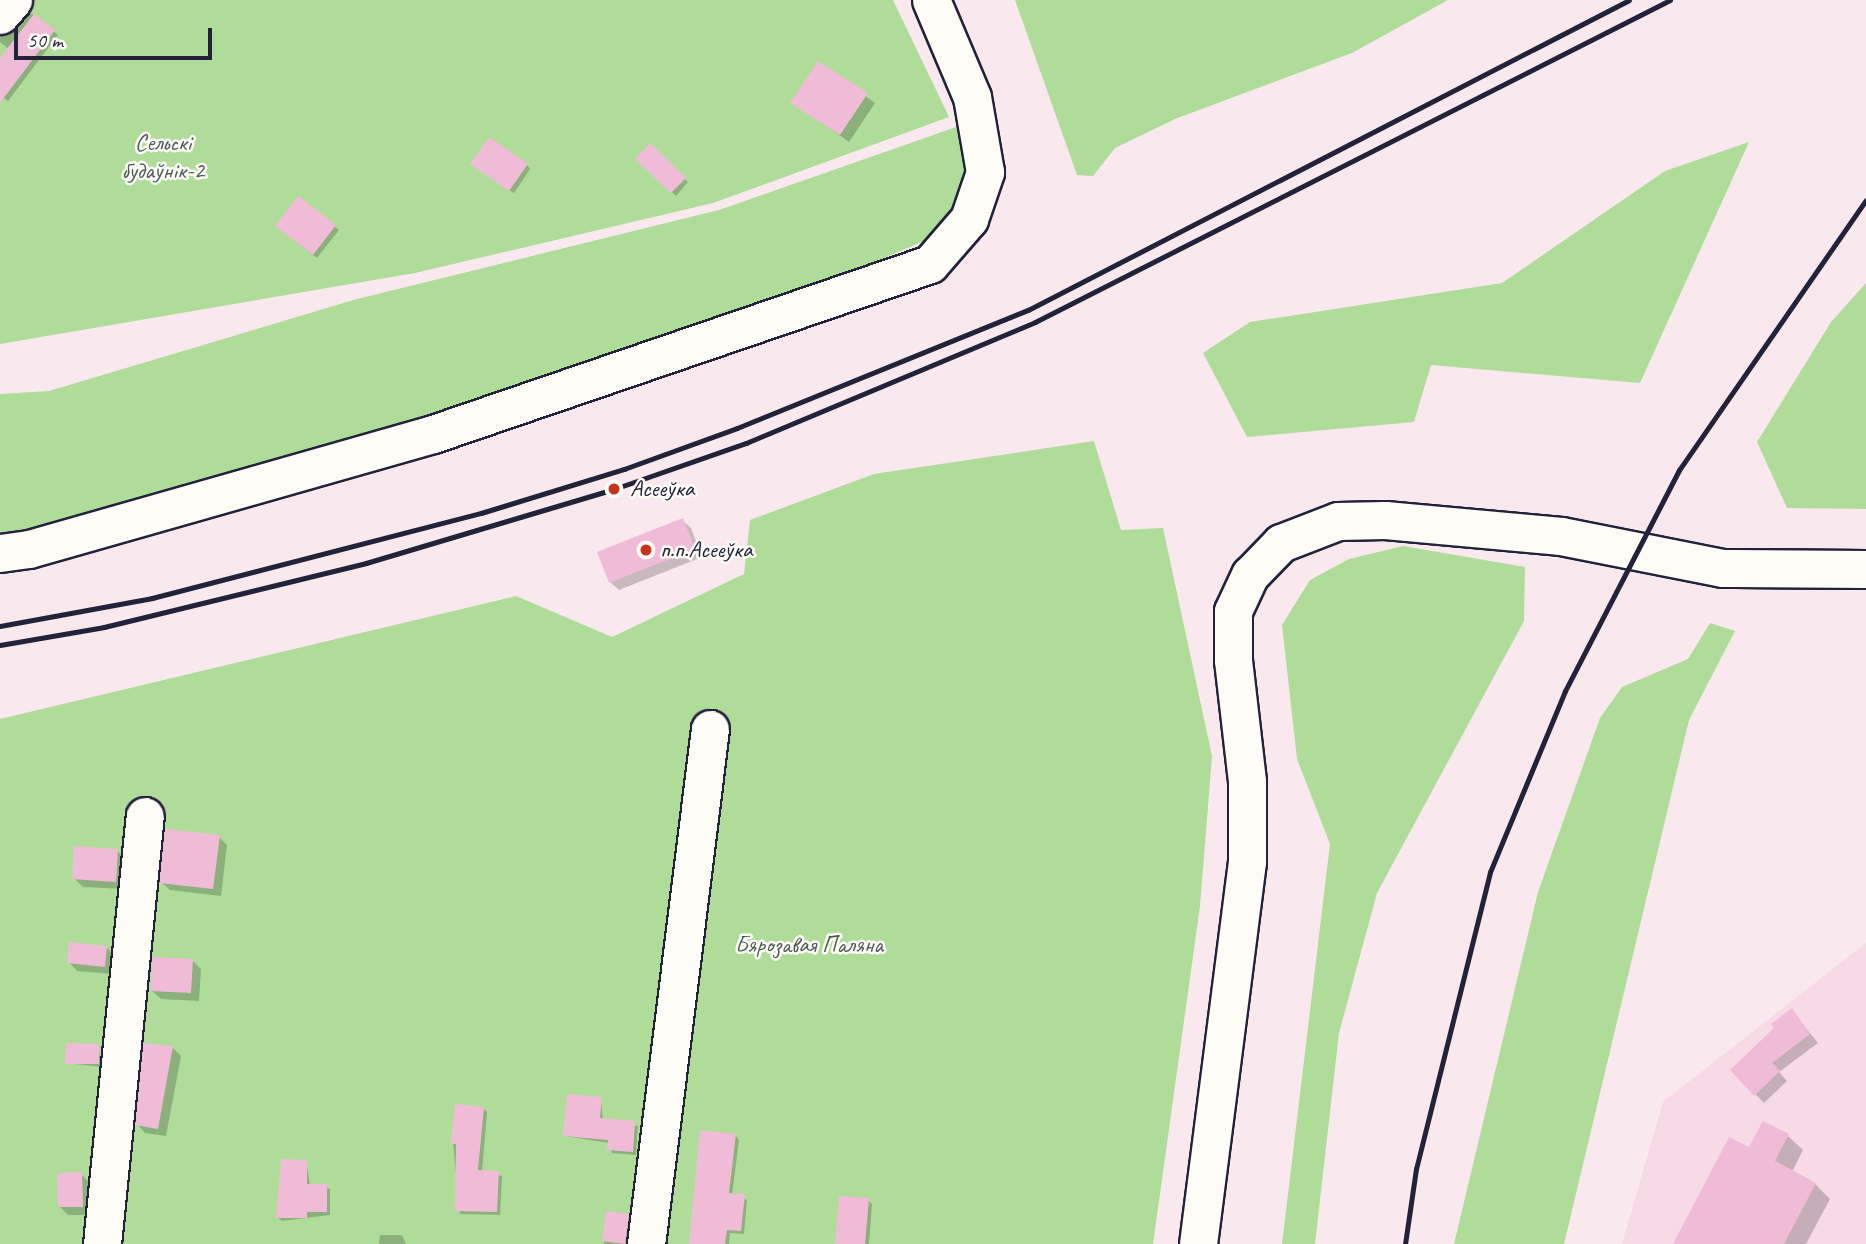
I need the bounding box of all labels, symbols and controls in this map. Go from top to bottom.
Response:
scale bar [18,14,215,58]
text: 50 m [27,27,63,53]
park label: Сельскі будаўнік-2 [122,129,204,185]
place label: Асееўка [630,475,694,503]
marker: Асееўка [604,479,624,499]
place label: п.п.Асееўка [660,536,752,564]
marker: п.п.Асееўка [638,542,654,558]
park label: Бярозавая Паляна [735,931,883,959]

